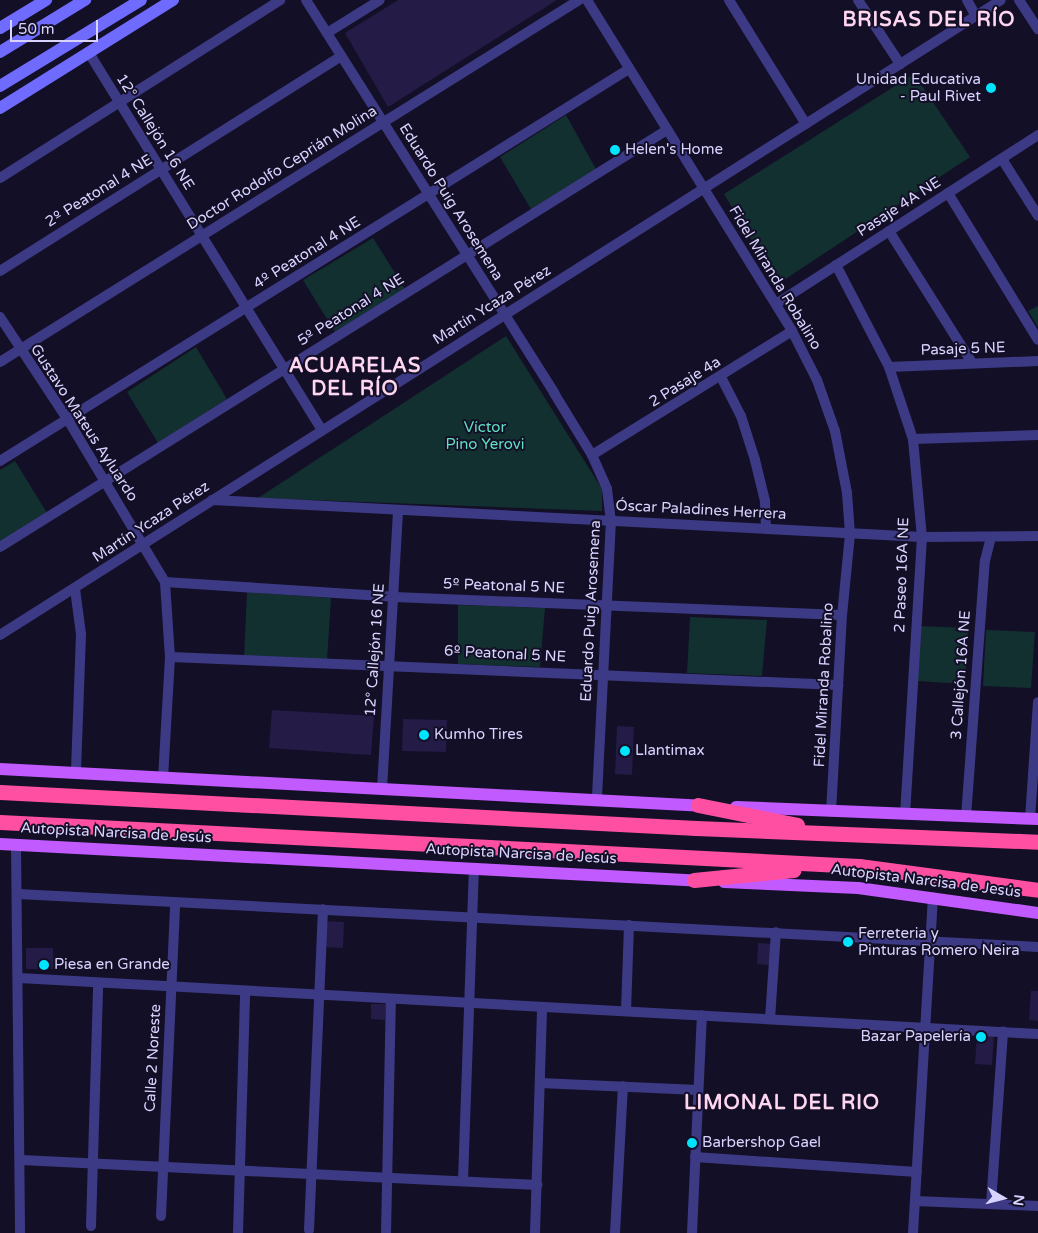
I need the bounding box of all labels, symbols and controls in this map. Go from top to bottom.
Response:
district label: BRISAS DEL RÍO [841,8,1017,32]
scale bar [12,10,100,42]
text: 50 m [18,20,55,38]
place label: Unidad Educativa - Paul Rivet [856,70,981,105]
street label: 12° Callejón 16 NE [112,71,198,193]
marker: Unidad Educativa - Paul Rivet [985,82,997,94]
street label: Doctor Rodolfo Ceprián Molina [184,102,380,234]
street label: Eduardo Puig Arosemena [395,120,507,284]
place label: Helen's Home [625,141,723,159]
marker: Helen's Home [609,144,621,156]
street label: 2º Peatonal 4 NE [42,151,156,231]
street label: Pasaje 4A NE [854,173,944,241]
street label: Fidel Miranda Robalino [725,203,825,353]
street label: 4º Peatonal 4 NE [250,213,364,293]
street label: Martín Ycaza Pérez [430,261,554,349]
street label: 5º Peatonal 4 NE [294,270,408,350]
street label: Pasaje 5 NE [920,339,1006,359]
street label: Gustavo Mateus Ayluardo [26,341,142,505]
street label: 2 Pasaje 4a [646,353,724,411]
district label: ACUARELAS DEL RÍO [288,355,422,402]
park label: Víctor Pino Yerovi [445,418,525,453]
street label: Martín Ycaza Pérez [89,478,213,566]
street label: Óscar Paladines Herrera [615,497,787,523]
street label: 2 Paseo 16A NE [891,517,913,633]
street label: Eduardo Puig Arosemena [577,520,605,702]
street label: 5º Peatonal 5 NE [443,575,565,597]
street label: 12° Callejón 16 NE [361,583,389,717]
street label: Fidel Miranda Robalino [811,602,837,768]
street label: 3 Callejón 16A NE [948,610,974,740]
street label: 6º Peatonal 5 NE [443,642,567,666]
place label: Kumho Tires [434,726,523,744]
marker: Kumho Tires [418,729,430,741]
place label: Llantimax [635,742,705,760]
marker: Llantimax [619,745,631,757]
street label: Autopista Narcisa de Jesús [20,819,212,847]
street label: Autopista Narcisa de Jesús [425,840,617,868]
street label: Autopista Narcisa de Jesús [830,860,1022,902]
place label: Ferreteria y Pinturas Romero Neira [858,924,1020,959]
marker: Ferreteria y Pinturas Romero Neira [842,936,854,948]
place label: Piesa en Grande [54,956,170,974]
marker: Piesa en Grande [38,959,50,971]
street label: Calle 2 Noreste [141,1003,165,1113]
place label: Bazar Papelería [860,1028,971,1046]
marker: Bazar Papelería [975,1031,987,1043]
district label: LIMONAL DEL RIO [682,1091,882,1115]
place label: Barbershop Gael [702,1134,821,1152]
marker: Barbershop Gael [686,1137,698,1149]
north arrow [978,1173,1028,1223]
text: N [1009,1193,1028,1207]

